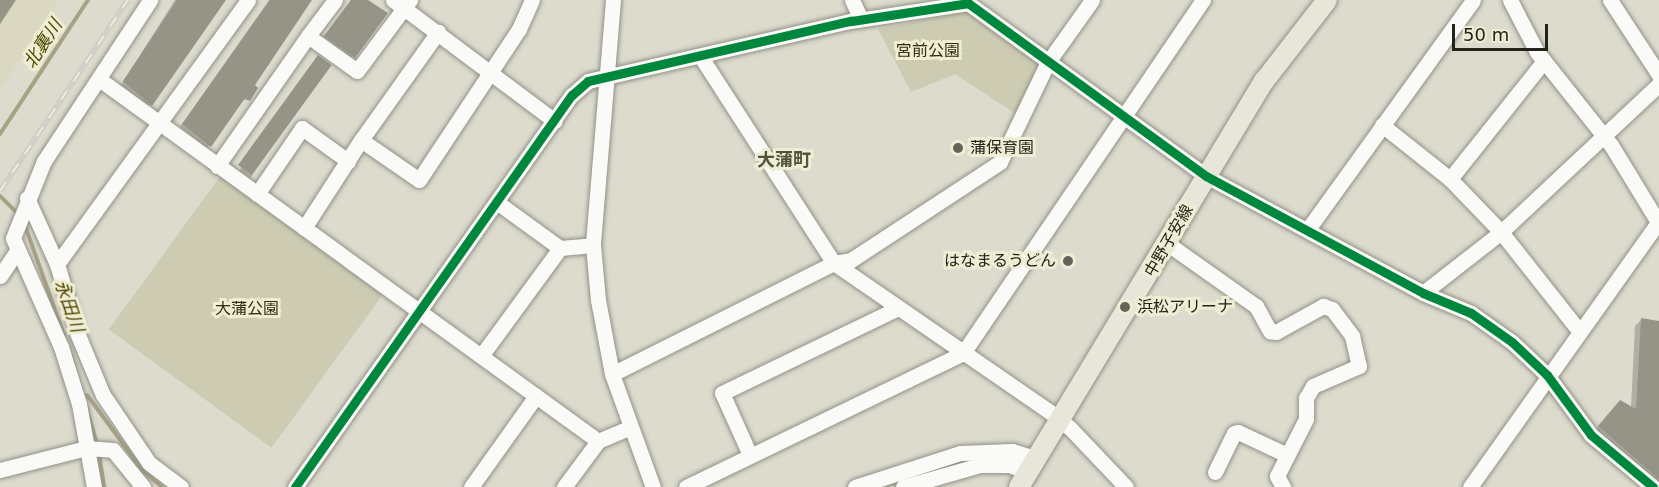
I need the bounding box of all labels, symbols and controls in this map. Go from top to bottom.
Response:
scale bar [1455,12,1551,50]
water label: 北裏川 [19,15,67,73]
text: 50 m [1463,24,1509,45]
park label: 宮前公園 [896,41,960,61]
place label: 蒲保育園 [970,138,1034,158]
marker: 蒲保育園 [951,141,965,155]
district label: 大蒲町 [757,149,811,171]
street label: 中野子安線 [1141,202,1197,280]
place label: はなまるうどん [944,251,1056,271]
marker: はなまるうどん [1061,254,1075,268]
water label: 永田川 [50,277,88,335]
place label: 浜松アリーナ [1137,297,1233,317]
park label: 大蒲公園 [215,299,279,319]
marker: 浜松アリーナ [1118,300,1132,314]

